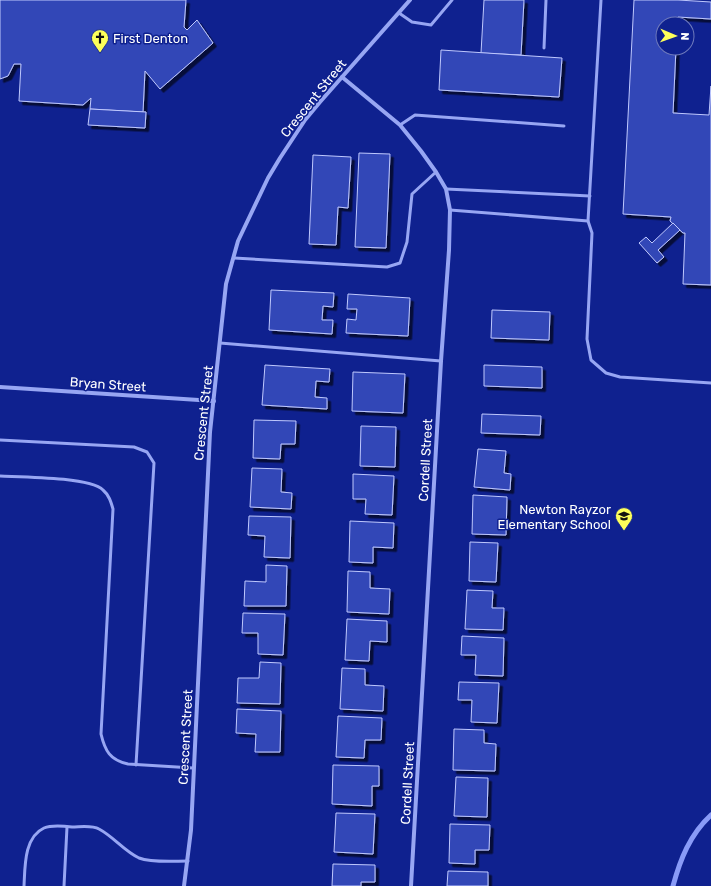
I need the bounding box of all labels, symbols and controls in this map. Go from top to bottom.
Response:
north arrow [655,16,695,56]
church icon: First Denton [90,28,110,53]
place label: First Denton [113,31,188,46]
text: N [678,32,691,41]
street label: Crescent Street [278,56,349,140]
street label: Crescent Street [191,365,216,461]
street label: Bryan Street [69,374,147,395]
street label: Cordell Street [416,418,435,502]
place label: Newton Rayzor Elementary School [498,502,611,532]
school or university icon: Newton Rayzor Elementary School [614,506,634,531]
street label: Crescent Street [176,689,195,785]
street label: Cordell Street [398,741,417,825]

